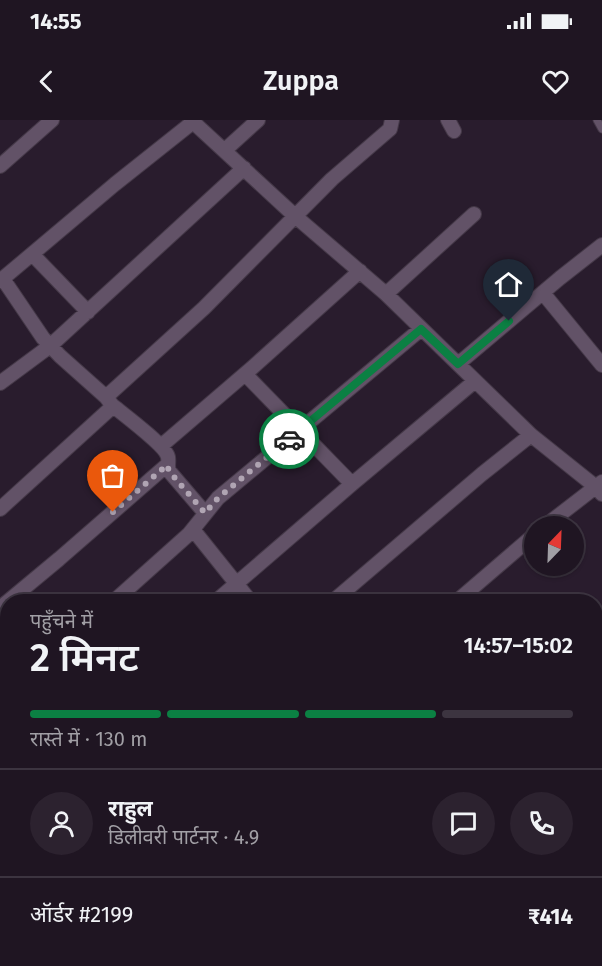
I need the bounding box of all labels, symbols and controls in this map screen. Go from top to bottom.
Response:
text: 14:55 [30,8,82,35]
icon: back [30,65,63,98]
text: Zuppa [263,65,339,97]
icon: heart [539,65,572,98]
pin [483,259,534,321]
icon: home [492,268,525,301]
courier [259,409,319,469]
icon: car [273,423,306,456]
pin [87,450,138,512]
icon: bag [96,459,129,492]
north arrow [524,516,584,576]
map controls [524,516,584,576]
text: पहुँचने में [30,609,93,633]
text: 14:57–15:02 [464,632,573,659]
text: 2 मिनट [30,635,139,681]
text: रास्ते में · 130 m [30,727,147,751]
button: person [30,792,93,855]
button: chat [432,792,495,855]
button: phone [510,792,573,855]
text: राहुल [108,795,153,822]
text: डिलीवरी पार्टनर · 4.9 [108,825,259,849]
text: ऑर्डर #2199 [30,901,133,928]
text: ₹414 [528,903,573,930]

